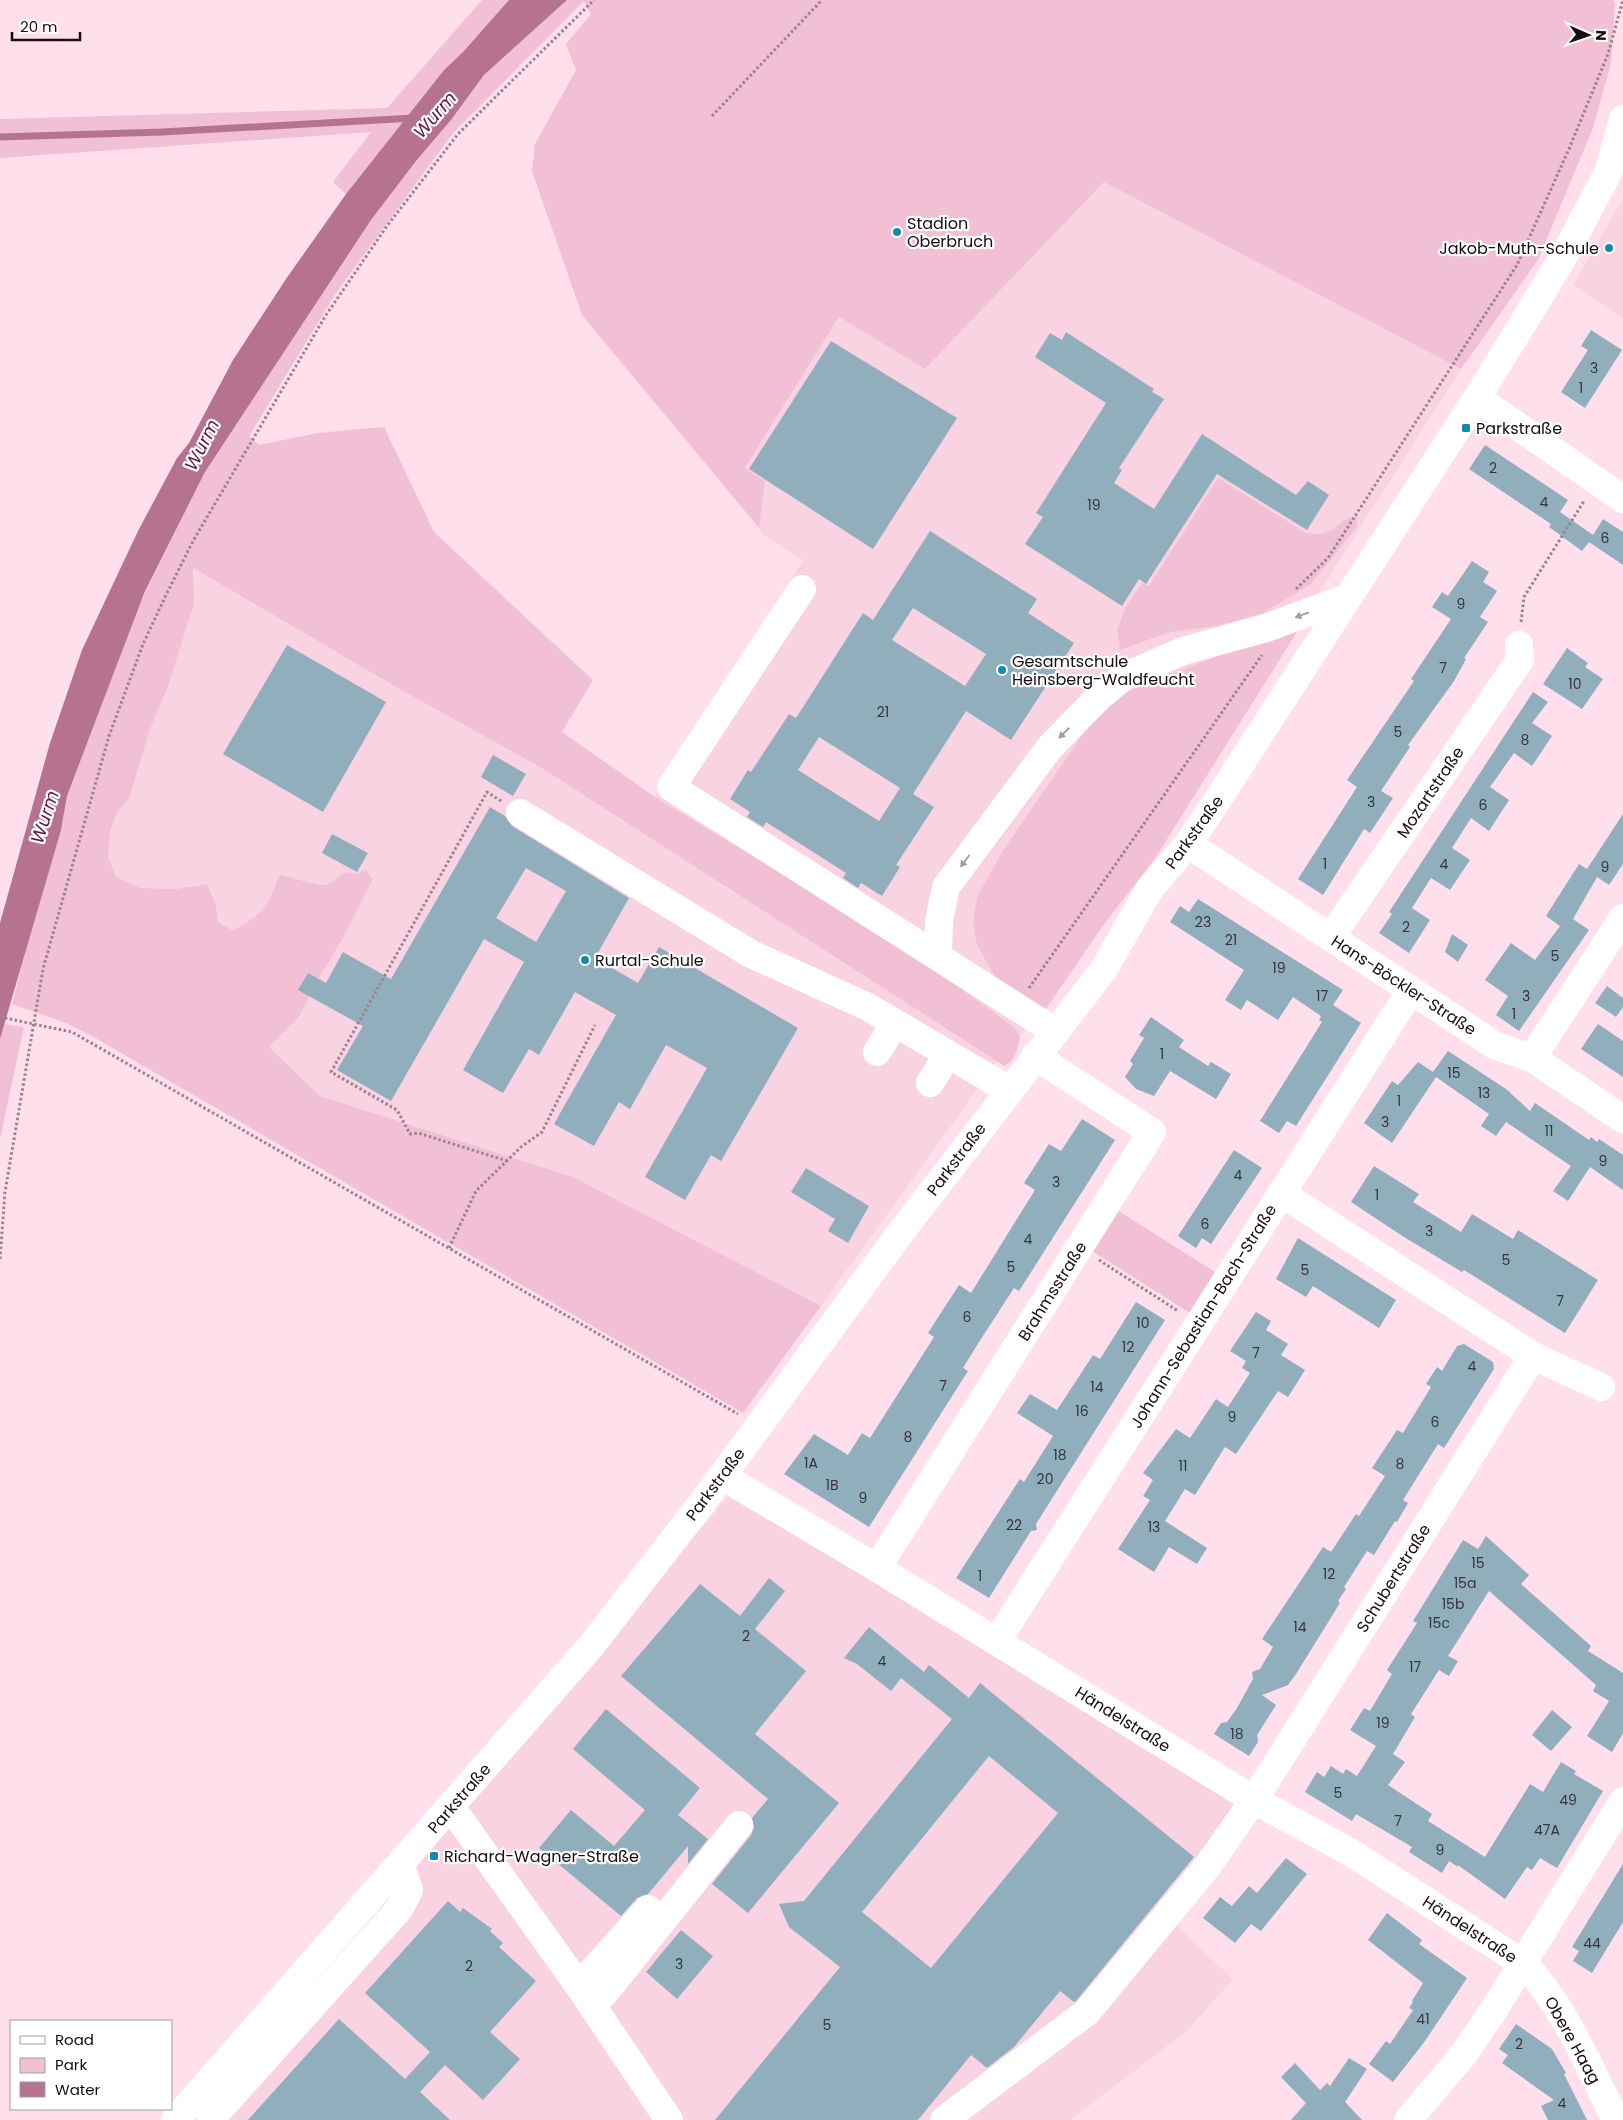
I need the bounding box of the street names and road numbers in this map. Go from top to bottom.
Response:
street label: Mozartstraße [1391,742,1470,843]
street label: Parkstraße [1160,791,1229,874]
street label: Hans-Böckler-Straße [1327,930,1481,1041]
street label: Parkstraße [921,1118,992,1201]
street label: Johann-Sebastian-Bach-Straße [1125,1200,1282,1433]
street label: Brahmsstraße [1013,1237,1092,1345]
street label: Parkstraße [680,1443,751,1526]
street label: Schubertstraße [1351,1520,1436,1637]
street label: Händelstraße [1071,1681,1175,1758]
street label: Parkstraße [422,1758,496,1838]
street label: Händelstraße [1418,1890,1522,1969]
street label: Obere Haag [1539,1992,1606,2088]

